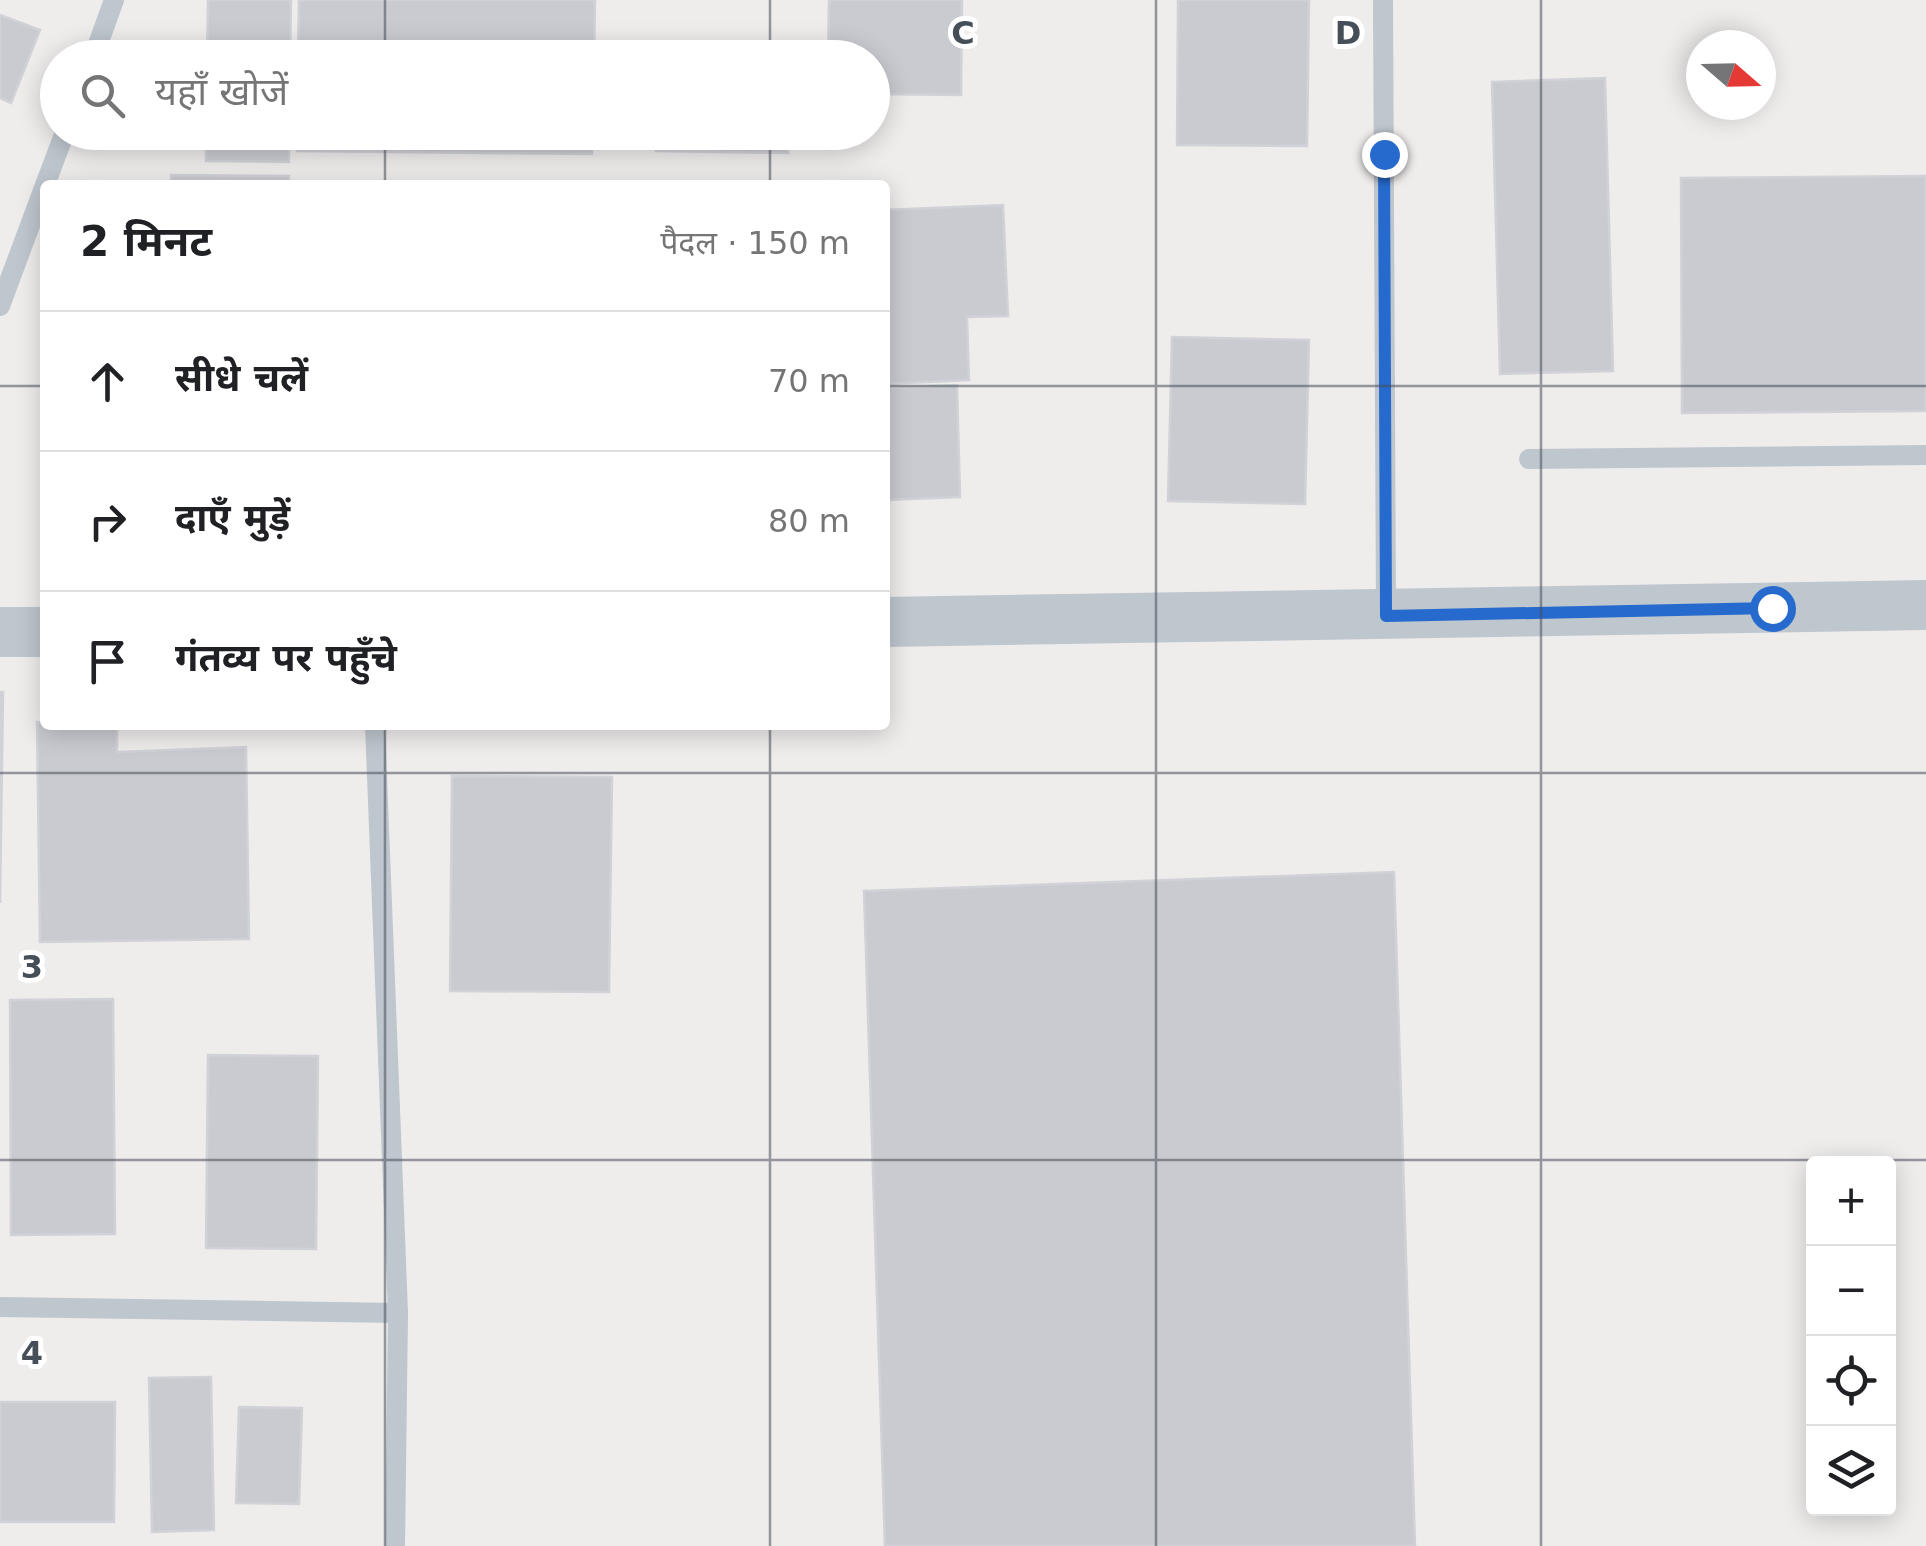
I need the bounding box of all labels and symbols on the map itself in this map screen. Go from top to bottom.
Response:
text: C [951,14,975,52]
text: D [1335,14,1361,52]
north arrow [1686,30,1776,120]
route end [1362,132,1408,178]
route start [1750,586,1796,632]
text: 3 [21,948,43,986]
text: 4 [21,1334,43,1372]

